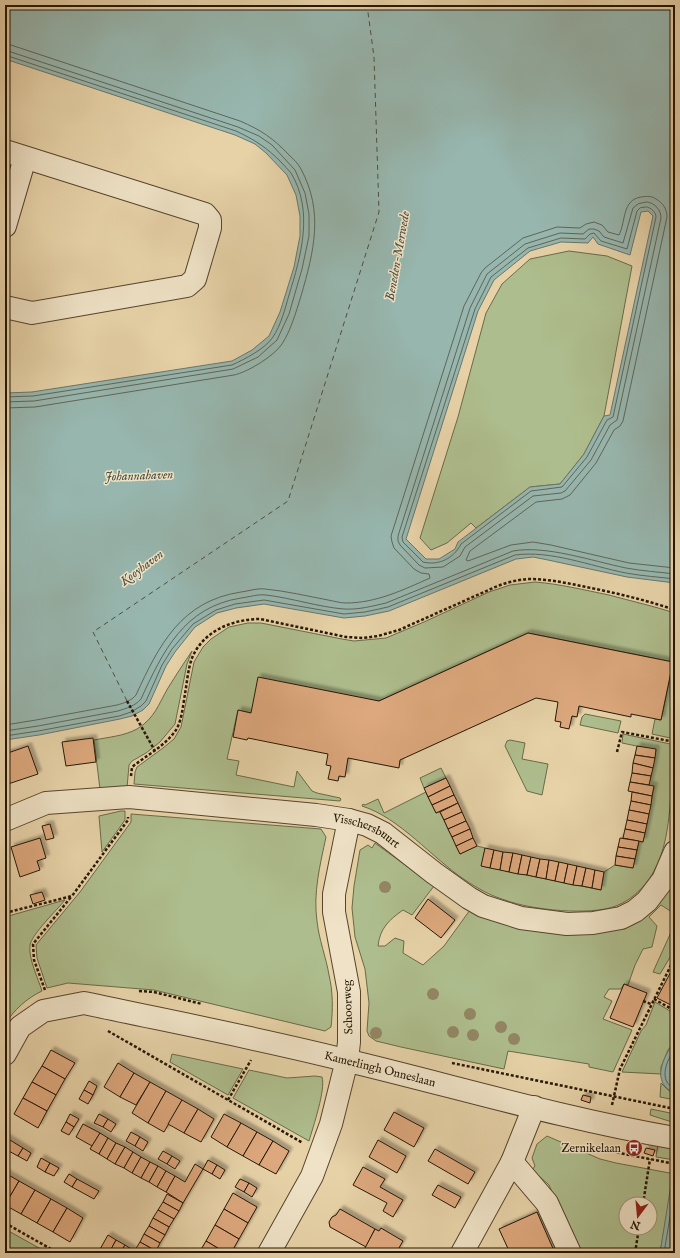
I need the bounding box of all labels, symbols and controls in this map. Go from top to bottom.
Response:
water label: Beneden-Merwede [382,209,414,302]
water label: Johannahaven [104,466,174,486]
water label: Kooyhaven [116,546,167,591]
street label: Visschersbuurt [331,810,403,851]
street label: Schoorweg [340,979,356,1035]
street label: Kamerlingh Onneslaan [323,1048,438,1090]
bus stop icon: Zernikelaan [624,1138,644,1158]
place label: Zernikelaan [561,1141,622,1156]
north arrow [618,1196,658,1236]
text: N [629,1216,643,1233]

